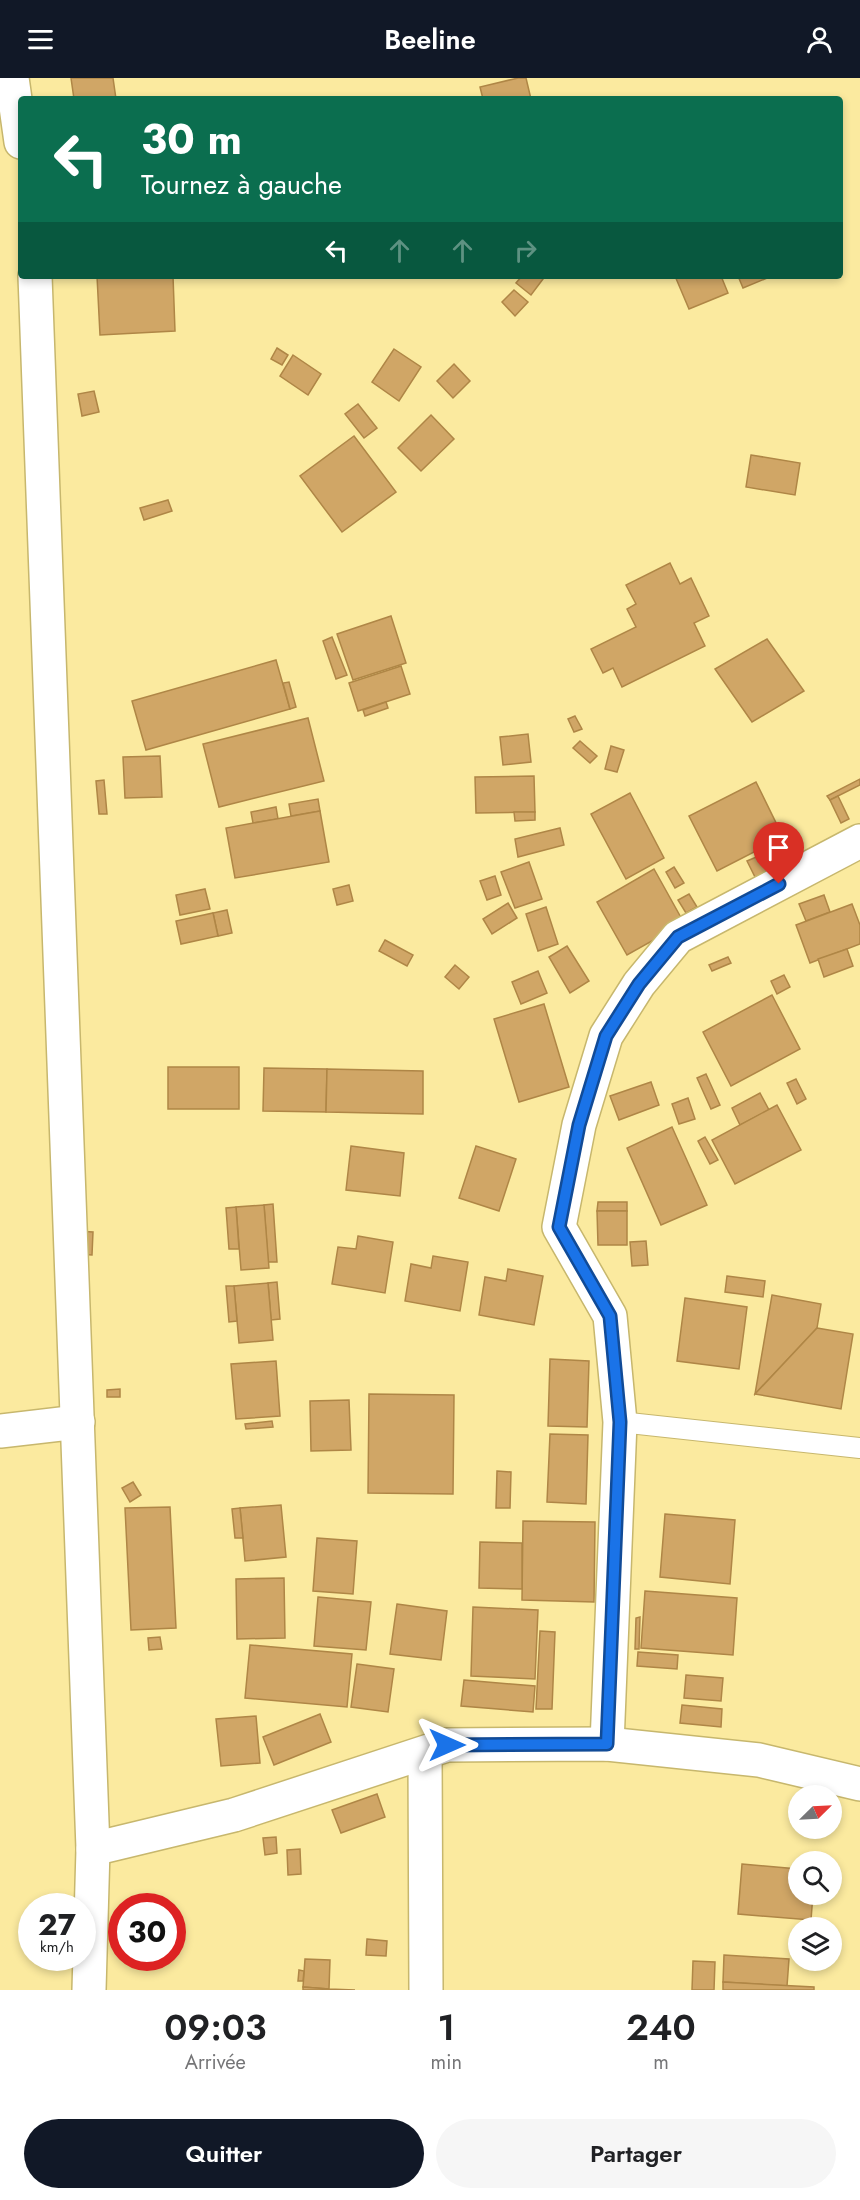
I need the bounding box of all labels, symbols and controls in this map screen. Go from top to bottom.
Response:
text: Beeline [384,20,476,59]
icon: menu [24,23,57,56]
icon: person [803,23,836,56]
text: 30 m [141,109,242,170]
icon: left [42,120,120,198]
text: Tournez à gauche [141,165,342,204]
icon: left [320,234,353,267]
icon: ahead [383,234,416,267]
icon: ahead [446,234,479,267]
icon: right [509,234,542,267]
pin [753,822,804,884]
icon: arrive [762,831,795,864]
position arrow [415,1713,479,1777]
north arrow [788,1785,842,1839]
map controls [788,1785,842,1971]
button: search [788,1851,842,1905]
speed limit sign: 30 [108,1893,186,1971]
text: 27 [38,1903,76,1946]
button: layers [788,1917,842,1971]
text: km/h [40,1936,74,1958]
text: 09:03 [164,2001,266,2053]
text: 1 [437,2001,455,2053]
text: 240 [626,2001,696,2053]
text: Arrivée [185,2048,246,2077]
text: min [431,2048,462,2077]
text: m [653,2048,669,2077]
button: Quitter [24,2119,424,2188]
button: Partager [436,2119,836,2188]

